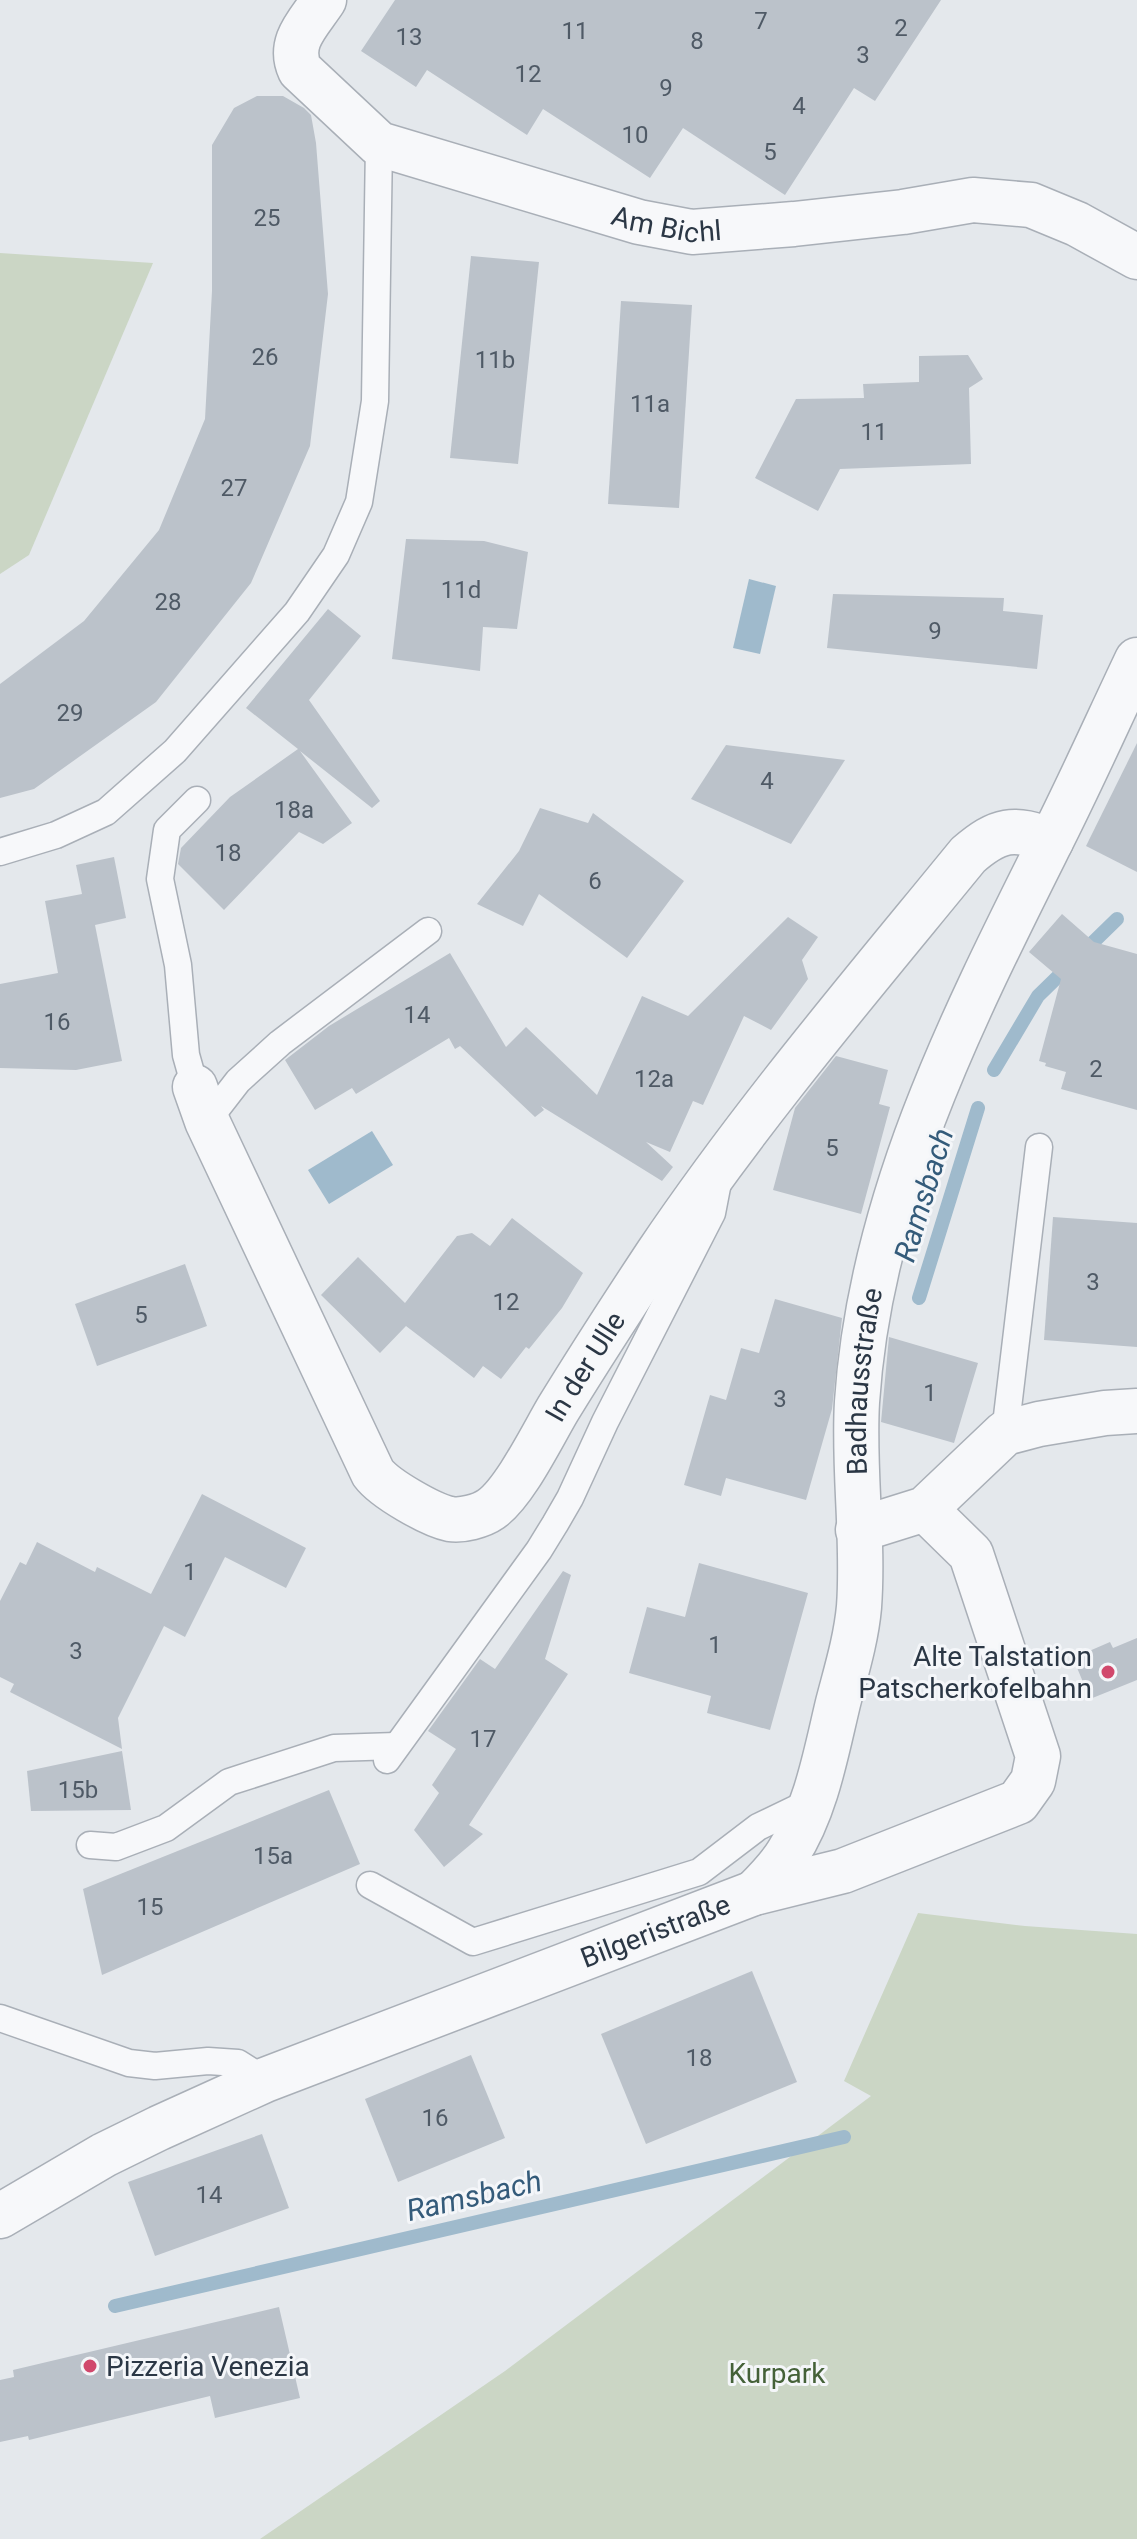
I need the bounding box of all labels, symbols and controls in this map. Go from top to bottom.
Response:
house number: 7 [754,7,768,35]
house number: 2 [894,14,908,42]
house number: 11 [562,17,588,45]
house number: 13 [396,23,422,51]
house number: 8 [690,27,704,55]
house number: 3 [856,41,870,69]
house number: 12 [515,60,541,88]
house number: 9 [659,74,673,102]
house number: 4 [792,92,806,120]
house number: 10 [622,121,648,149]
house number: 5 [763,138,777,166]
street label: Am Bichl [608,199,723,250]
house number: 25 [254,204,280,232]
house number: 26 [252,343,278,371]
house number: 11b [475,346,515,374]
house number: 11a [630,390,670,418]
house number: 11 [861,418,887,446]
house number: 27 [221,474,247,502]
house number: 11d [441,576,481,604]
house number: 28 [155,588,181,616]
house number: 9 [928,617,942,645]
house number: 29 [57,699,83,727]
house number: 4 [760,767,774,795]
house number: 18a [274,796,314,824]
house number: 18 [215,839,241,867]
house number: 6 [588,867,602,895]
house number: 14 [404,1001,430,1029]
house number: 16 [44,1008,70,1036]
house number: 2 [1089,1055,1103,1083]
house number: 12a [634,1065,674,1093]
water label: Ramsbach [887,1124,960,1266]
house number: 5 [825,1134,839,1162]
house number: 3 [1086,1268,1100,1296]
street label: Badhausstraße [840,1285,889,1476]
house number: 12 [493,1288,519,1316]
house number: 5 [134,1301,148,1329]
street label: In der Ulle [538,1306,632,1427]
house number: 1 [923,1379,937,1407]
house number: 3 [773,1385,787,1413]
house number: 1 [183,1558,197,1586]
house number: 1 [708,1631,722,1659]
house number: 3 [69,1637,83,1665]
place label: Alte Talstation Patscherkofelbahn [858,1640,1092,1705]
marker: Alte Talstation Patscherkofelbahn [1099,1663,1117,1681]
house number: 17 [470,1725,496,1753]
house number: 15b [58,1776,98,1804]
house number: 15a [253,1842,293,1870]
street label: Bilgeristraße [576,1888,735,1975]
house number: 15 [137,1893,163,1921]
house number: 18 [686,2044,712,2072]
house number: 16 [422,2104,448,2132]
water label: Ramsbach [403,2163,545,2228]
house number: 14 [196,2181,222,2209]
place label: Pizzeria Venezia [106,2350,310,2383]
marker: Pizzeria Venezia [81,2357,99,2375]
park label: Kurpark [729,2357,826,2390]

